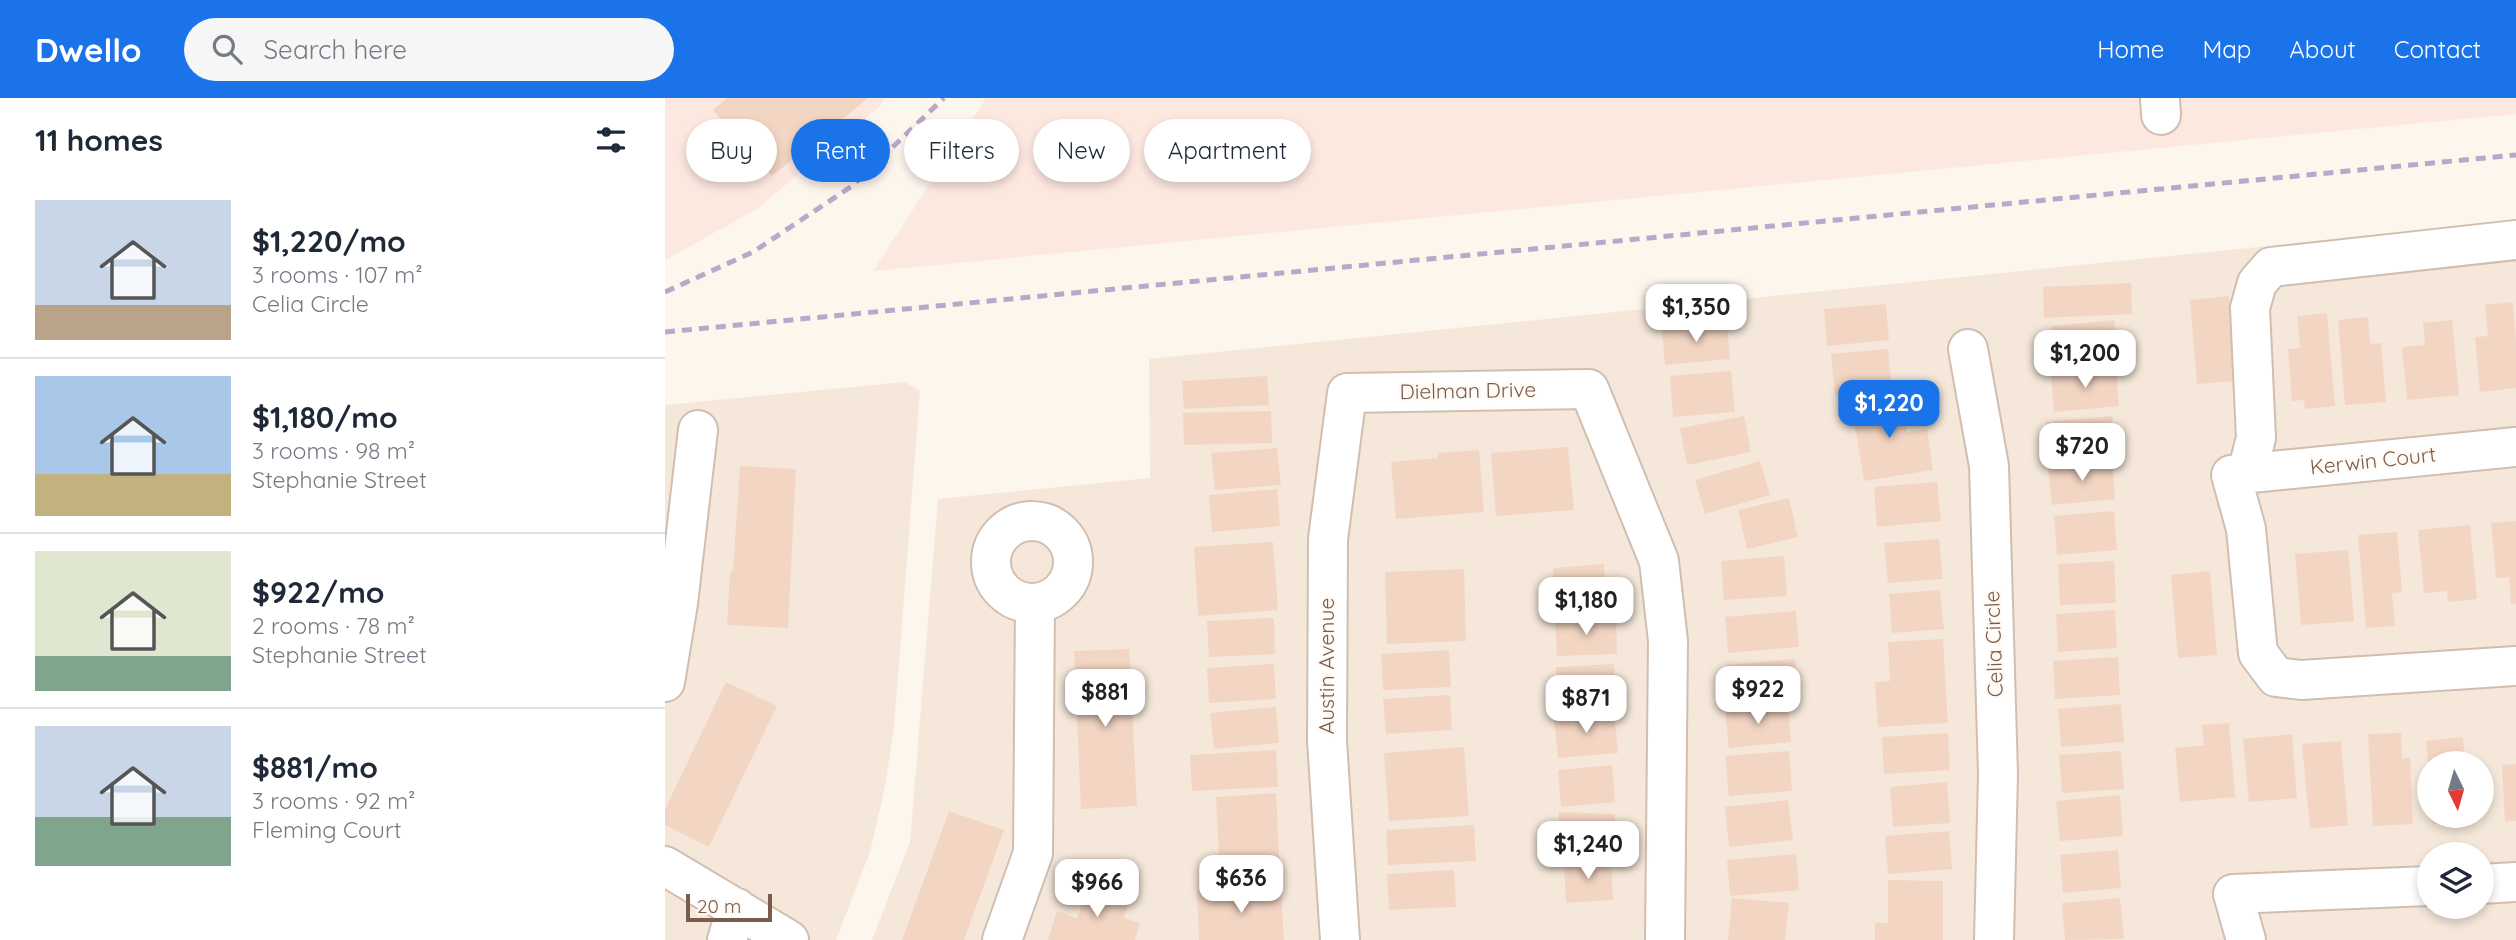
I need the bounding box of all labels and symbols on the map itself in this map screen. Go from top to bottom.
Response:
pin: $1,350 [1639,285,1753,344]
pin: $1,200 [2028,330,2142,390]
street label: Dielman Drive [1399,376,1536,404]
pin: $1,220 [1832,380,1946,440]
pin: $720 [2041,424,2123,483]
street label: Kerwin Court [2309,440,2437,480]
pin: $1,180 [1529,578,1643,637]
street label: Celia Circle [1978,590,2008,698]
street label: Austin Avenue [1313,598,1339,734]
pin: $922 [1717,666,1799,726]
pin: $881 [1064,670,1146,729]
pin: $871 [1545,676,1627,735]
north arrow [2417,751,2494,828]
pin: $1,240 [1531,822,1645,881]
pin: $636 [1200,856,1282,915]
pin: $966 [1056,860,1138,919]
scale bar [686,891,772,923]

